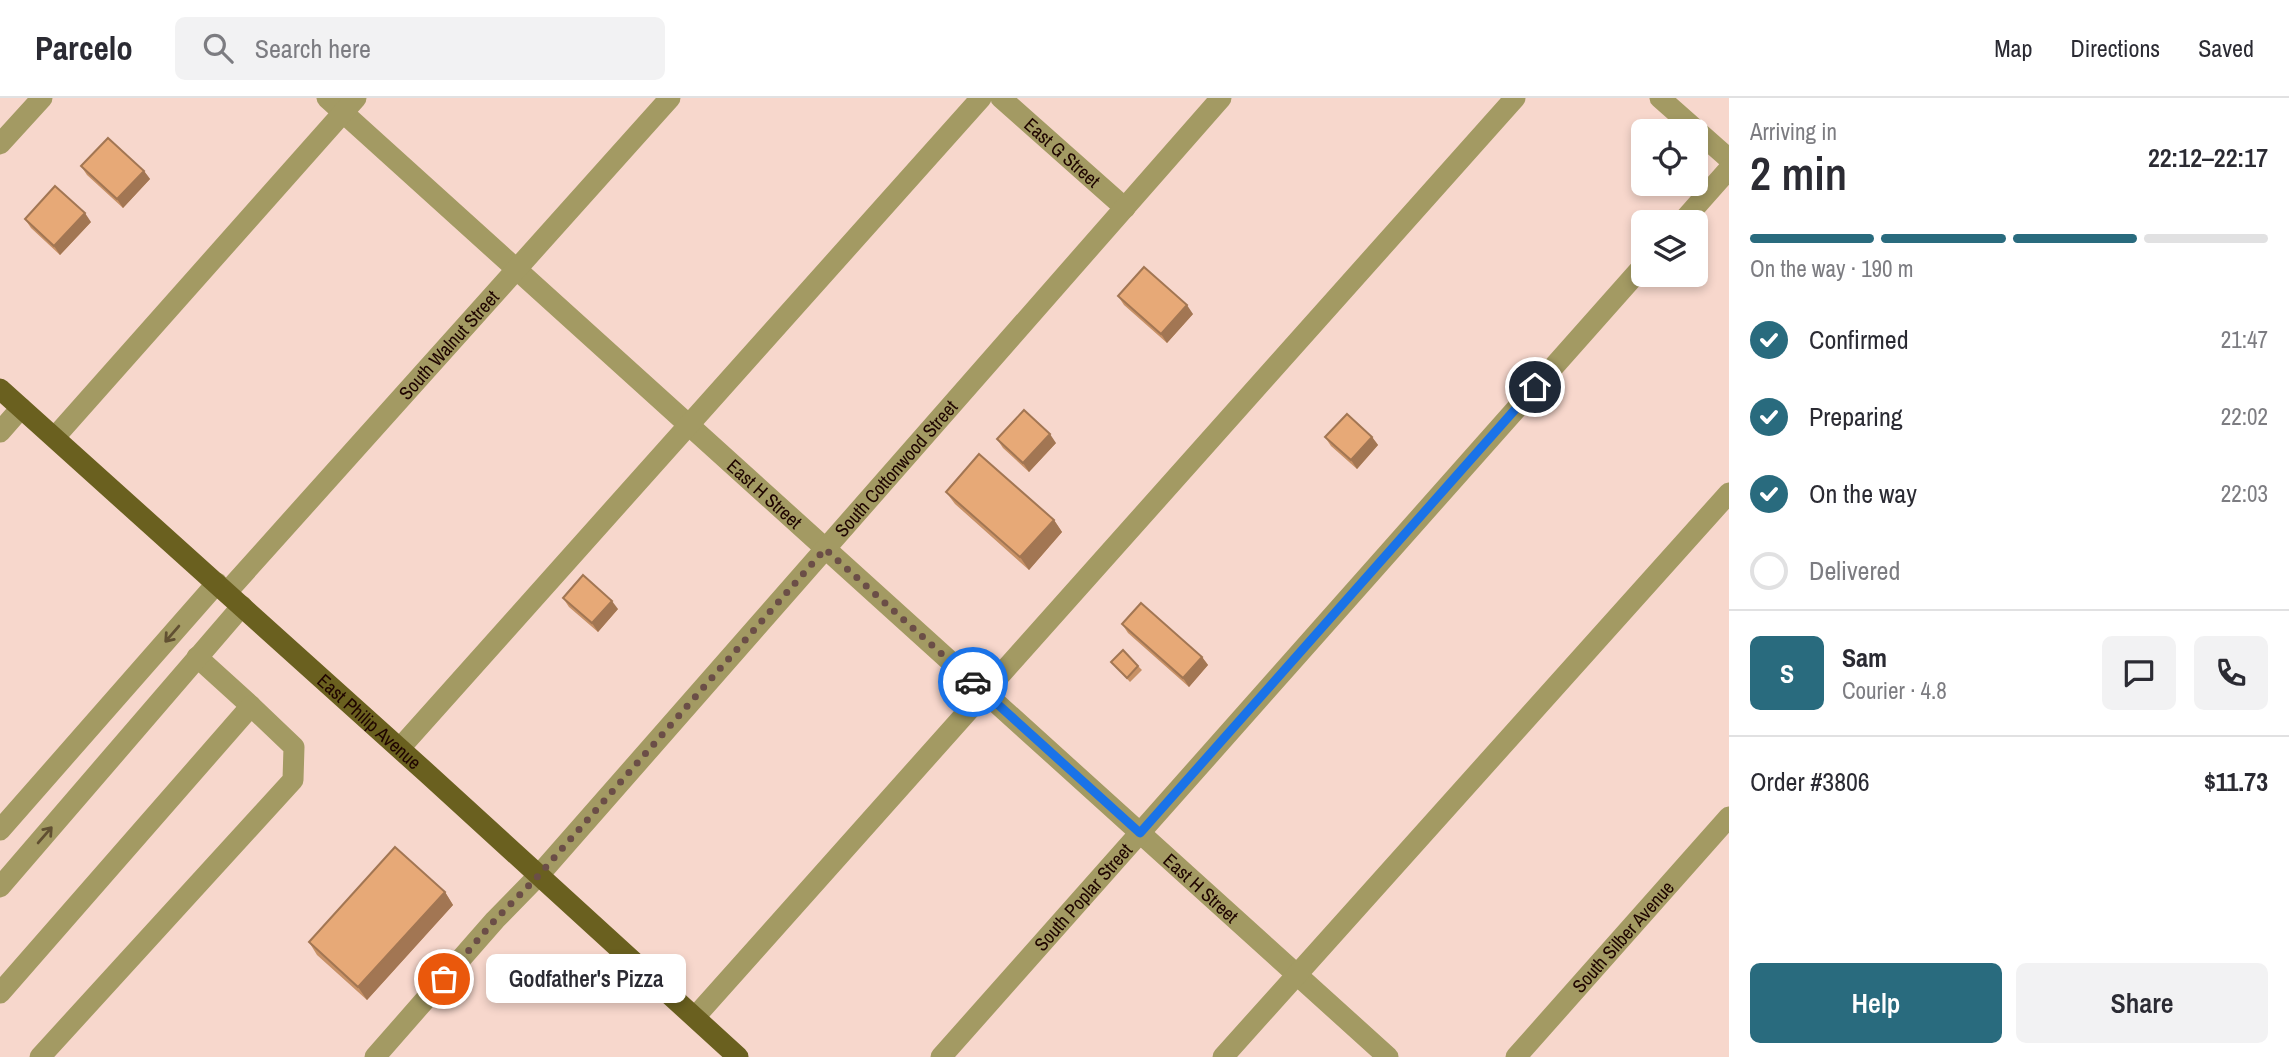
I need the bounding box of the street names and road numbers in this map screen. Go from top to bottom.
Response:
street label: East G Street [1019,112,1106,194]
street label: South Walnut Street [393,284,505,405]
street label: South Cottonwood Street [829,394,964,543]
street label: East H Street [722,453,808,535]
street label: East Philip Avenue [312,668,427,775]
street label: South Poplar Street [1028,837,1138,956]
street label: East H Street [1158,847,1245,929]
street label: South Silber Avenue [1566,875,1680,998]

